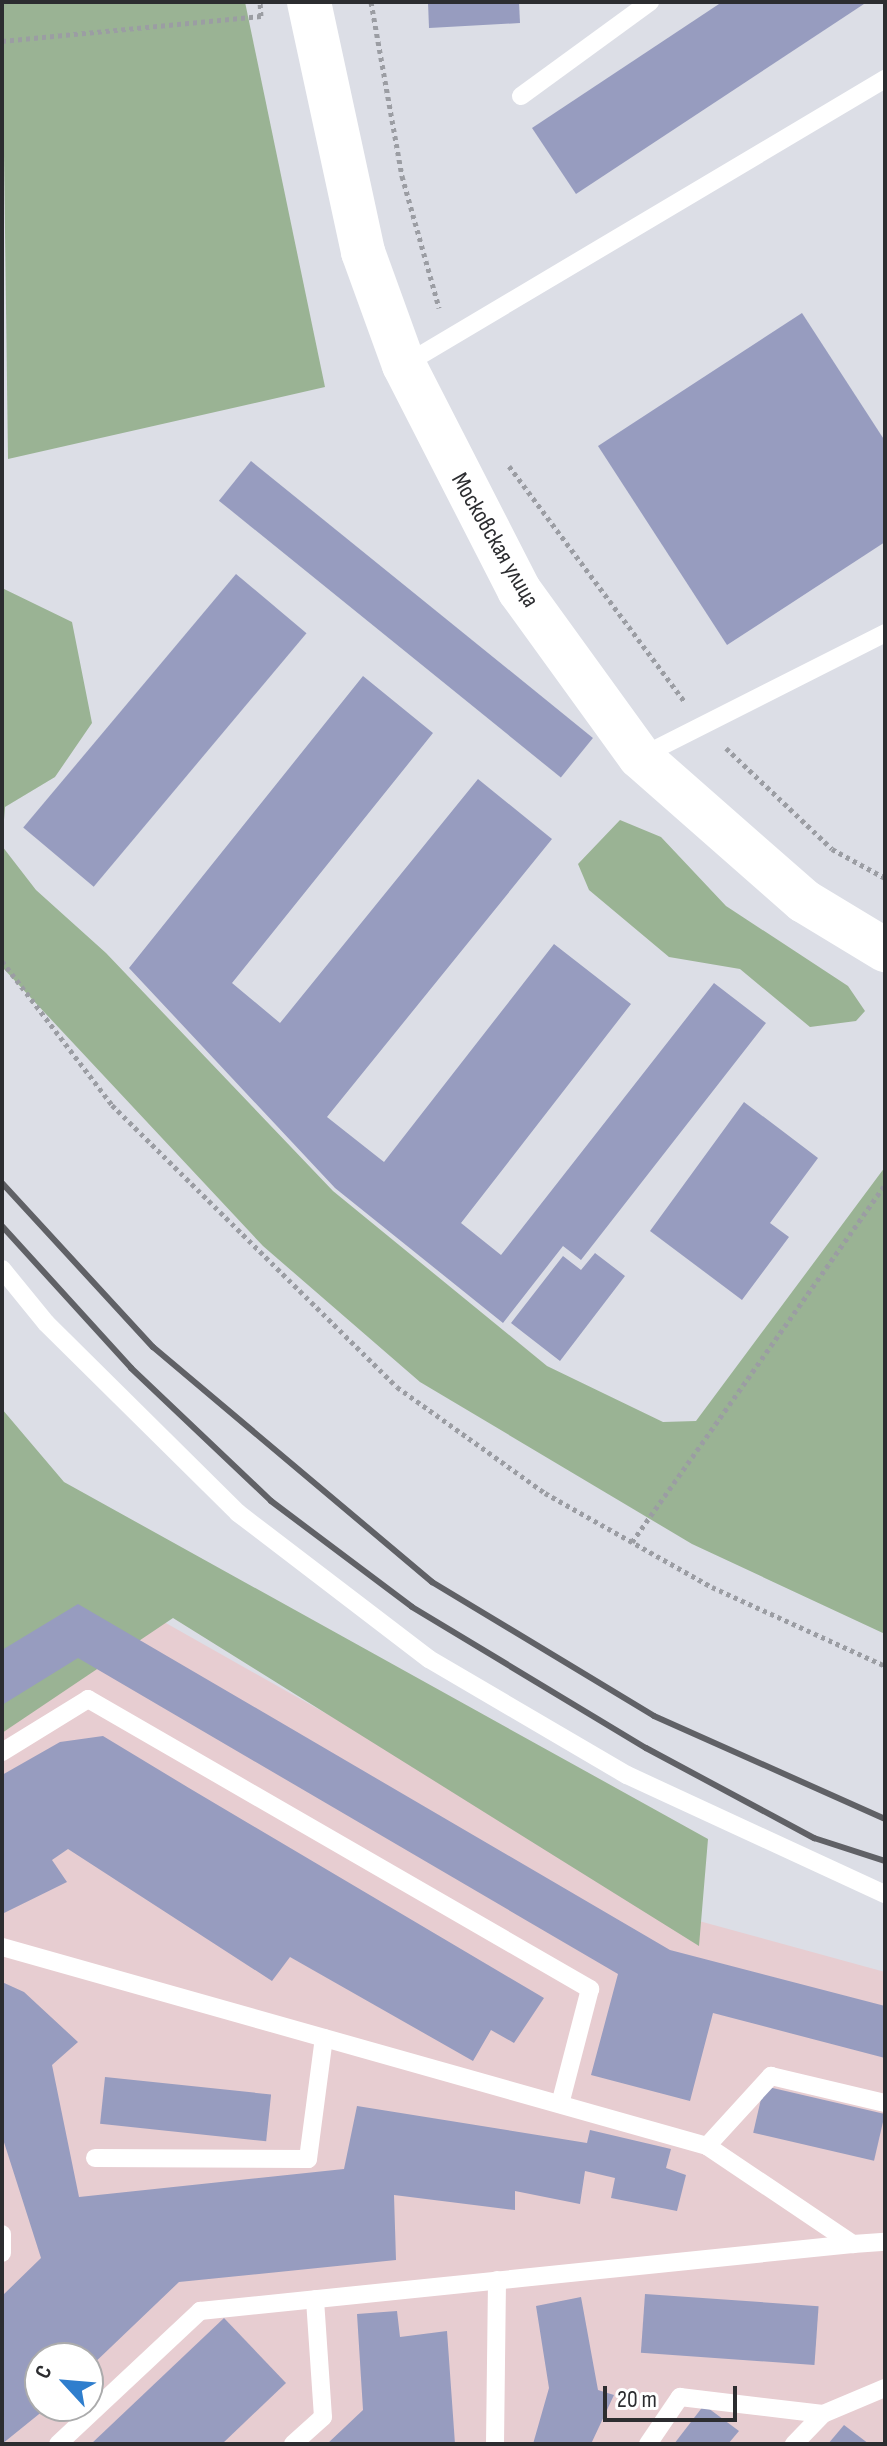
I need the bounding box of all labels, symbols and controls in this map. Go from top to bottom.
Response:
street label: Московская улица [445,468,545,612]
north arrow [24,2342,104,2422]
text: С [29,2361,58,2383]
scale bar [607,2370,741,2420]
text: 20 m [617,2385,657,2414]

